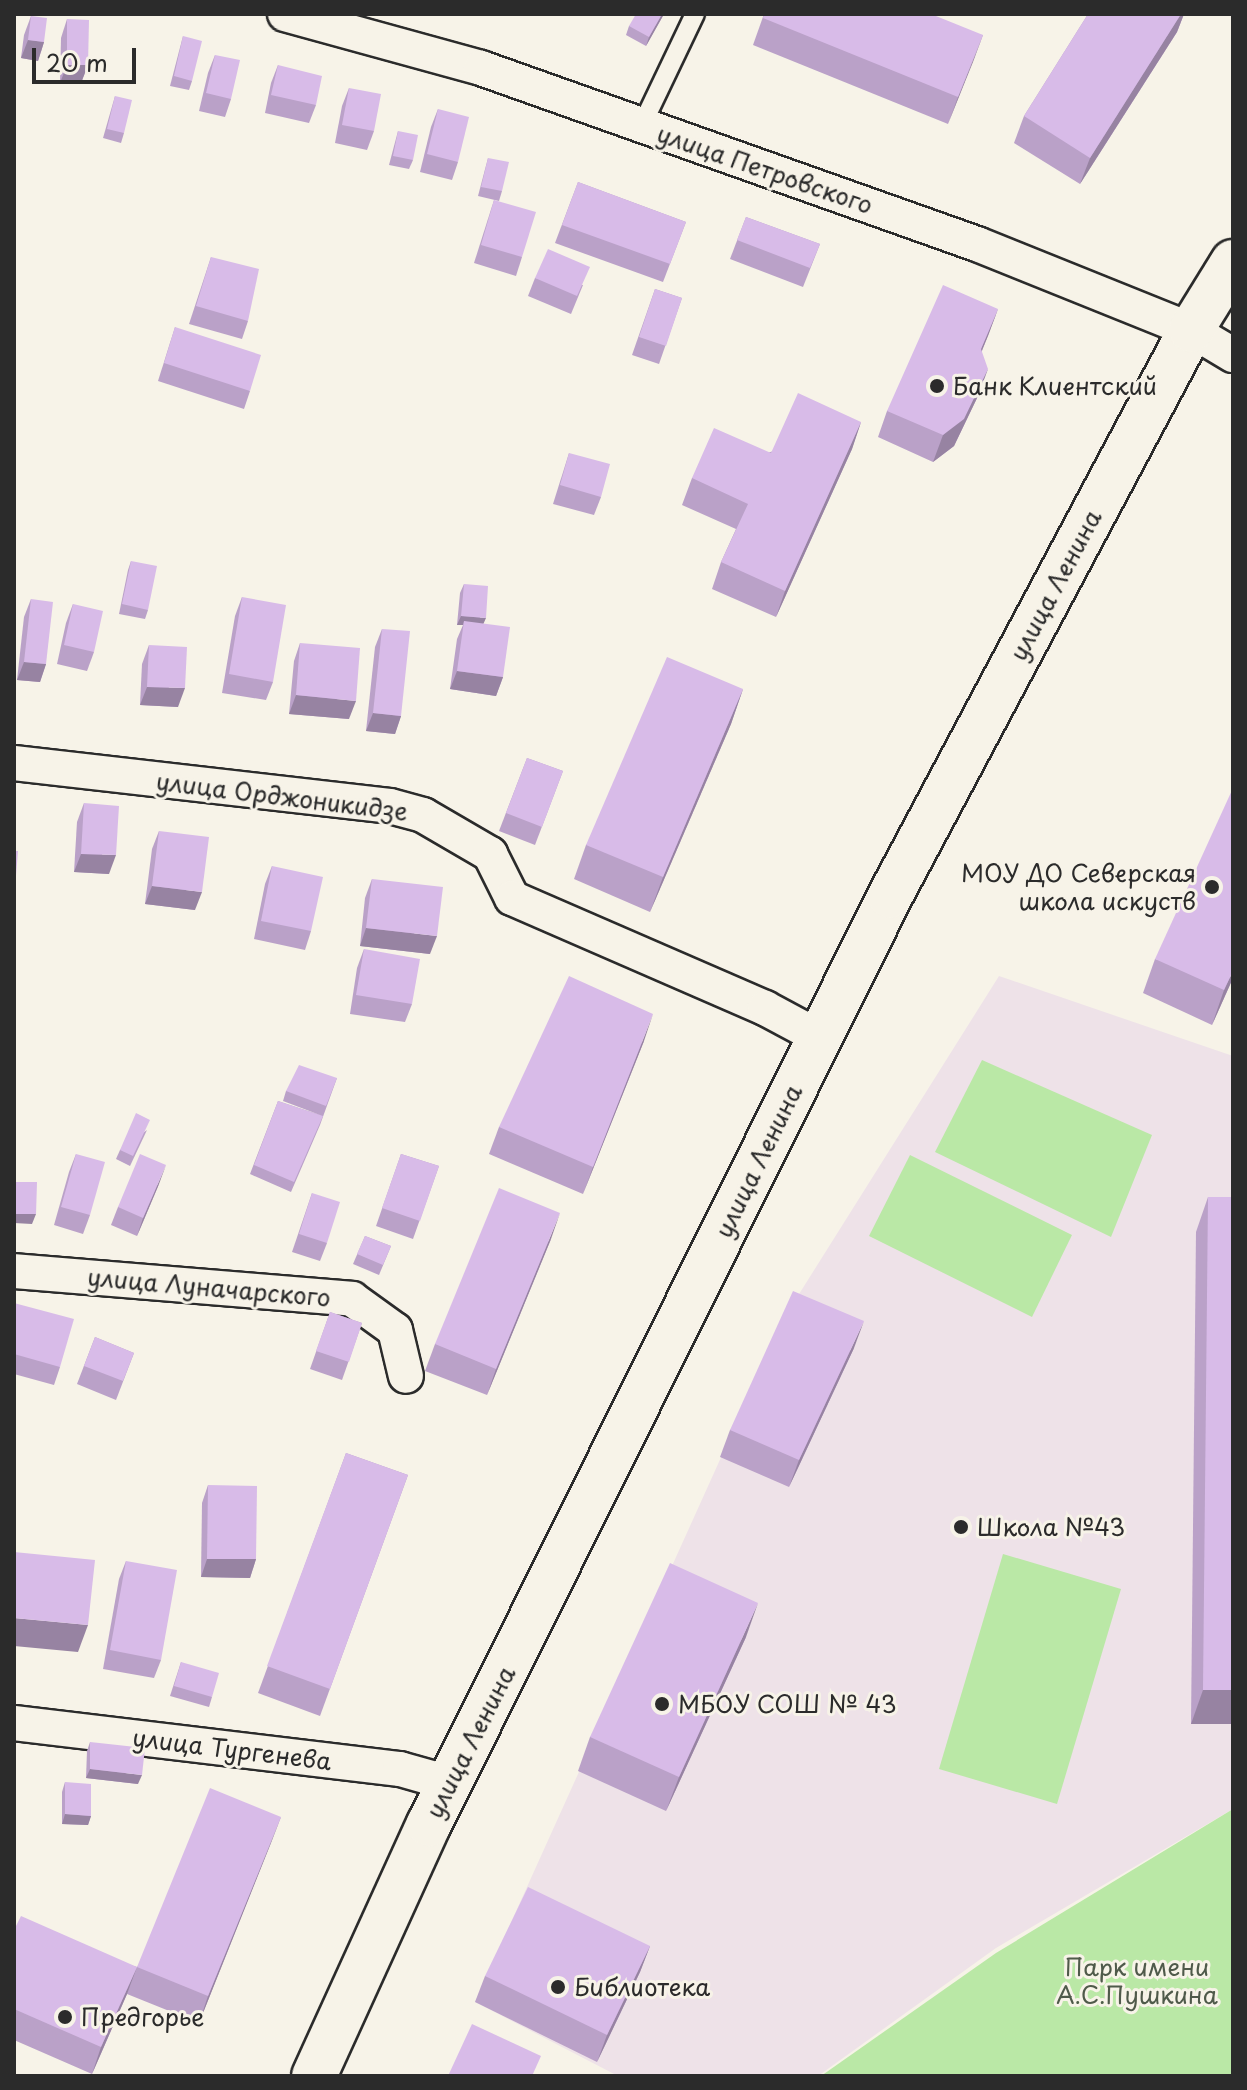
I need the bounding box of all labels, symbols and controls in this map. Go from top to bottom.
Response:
scale bar [36,32,140,82]
text: 20 m [46,44,108,80]
street label: улица Петровского [653,118,877,220]
place label: Банк Клиентский [953,372,1157,400]
marker: Банк Клиентский [928,377,946,395]
street label: улица Ленина [1003,504,1107,666]
street label: улица Орджоникидзе [154,766,410,826]
place label: МОУ ДО Северская школа искуств [959,859,1196,915]
marker: МОУ ДО Северская школа искуств [1203,878,1221,896]
street label: улица Ленина [708,1079,808,1243]
street label: улица Луначарского [86,1262,332,1312]
place label: Школа №43 [977,1513,1126,1541]
marker: Школа №43 [952,1518,970,1536]
street label: улица Ленина [419,1661,521,1823]
place label: МБОУ СОШ № 43 [678,1690,900,1718]
marker: МБОУ СОШ № 43 [653,1695,671,1713]
street label: улица Тургенева [130,1722,334,1776]
park label: Парк имени А.С.Пушкина [1056,1953,1218,2009]
place label: Библиотека [574,1973,710,2001]
marker: Библиотека [549,1978,567,1996]
place label: Предгорье [81,2003,204,2031]
marker: Предгорье [56,2008,74,2026]

